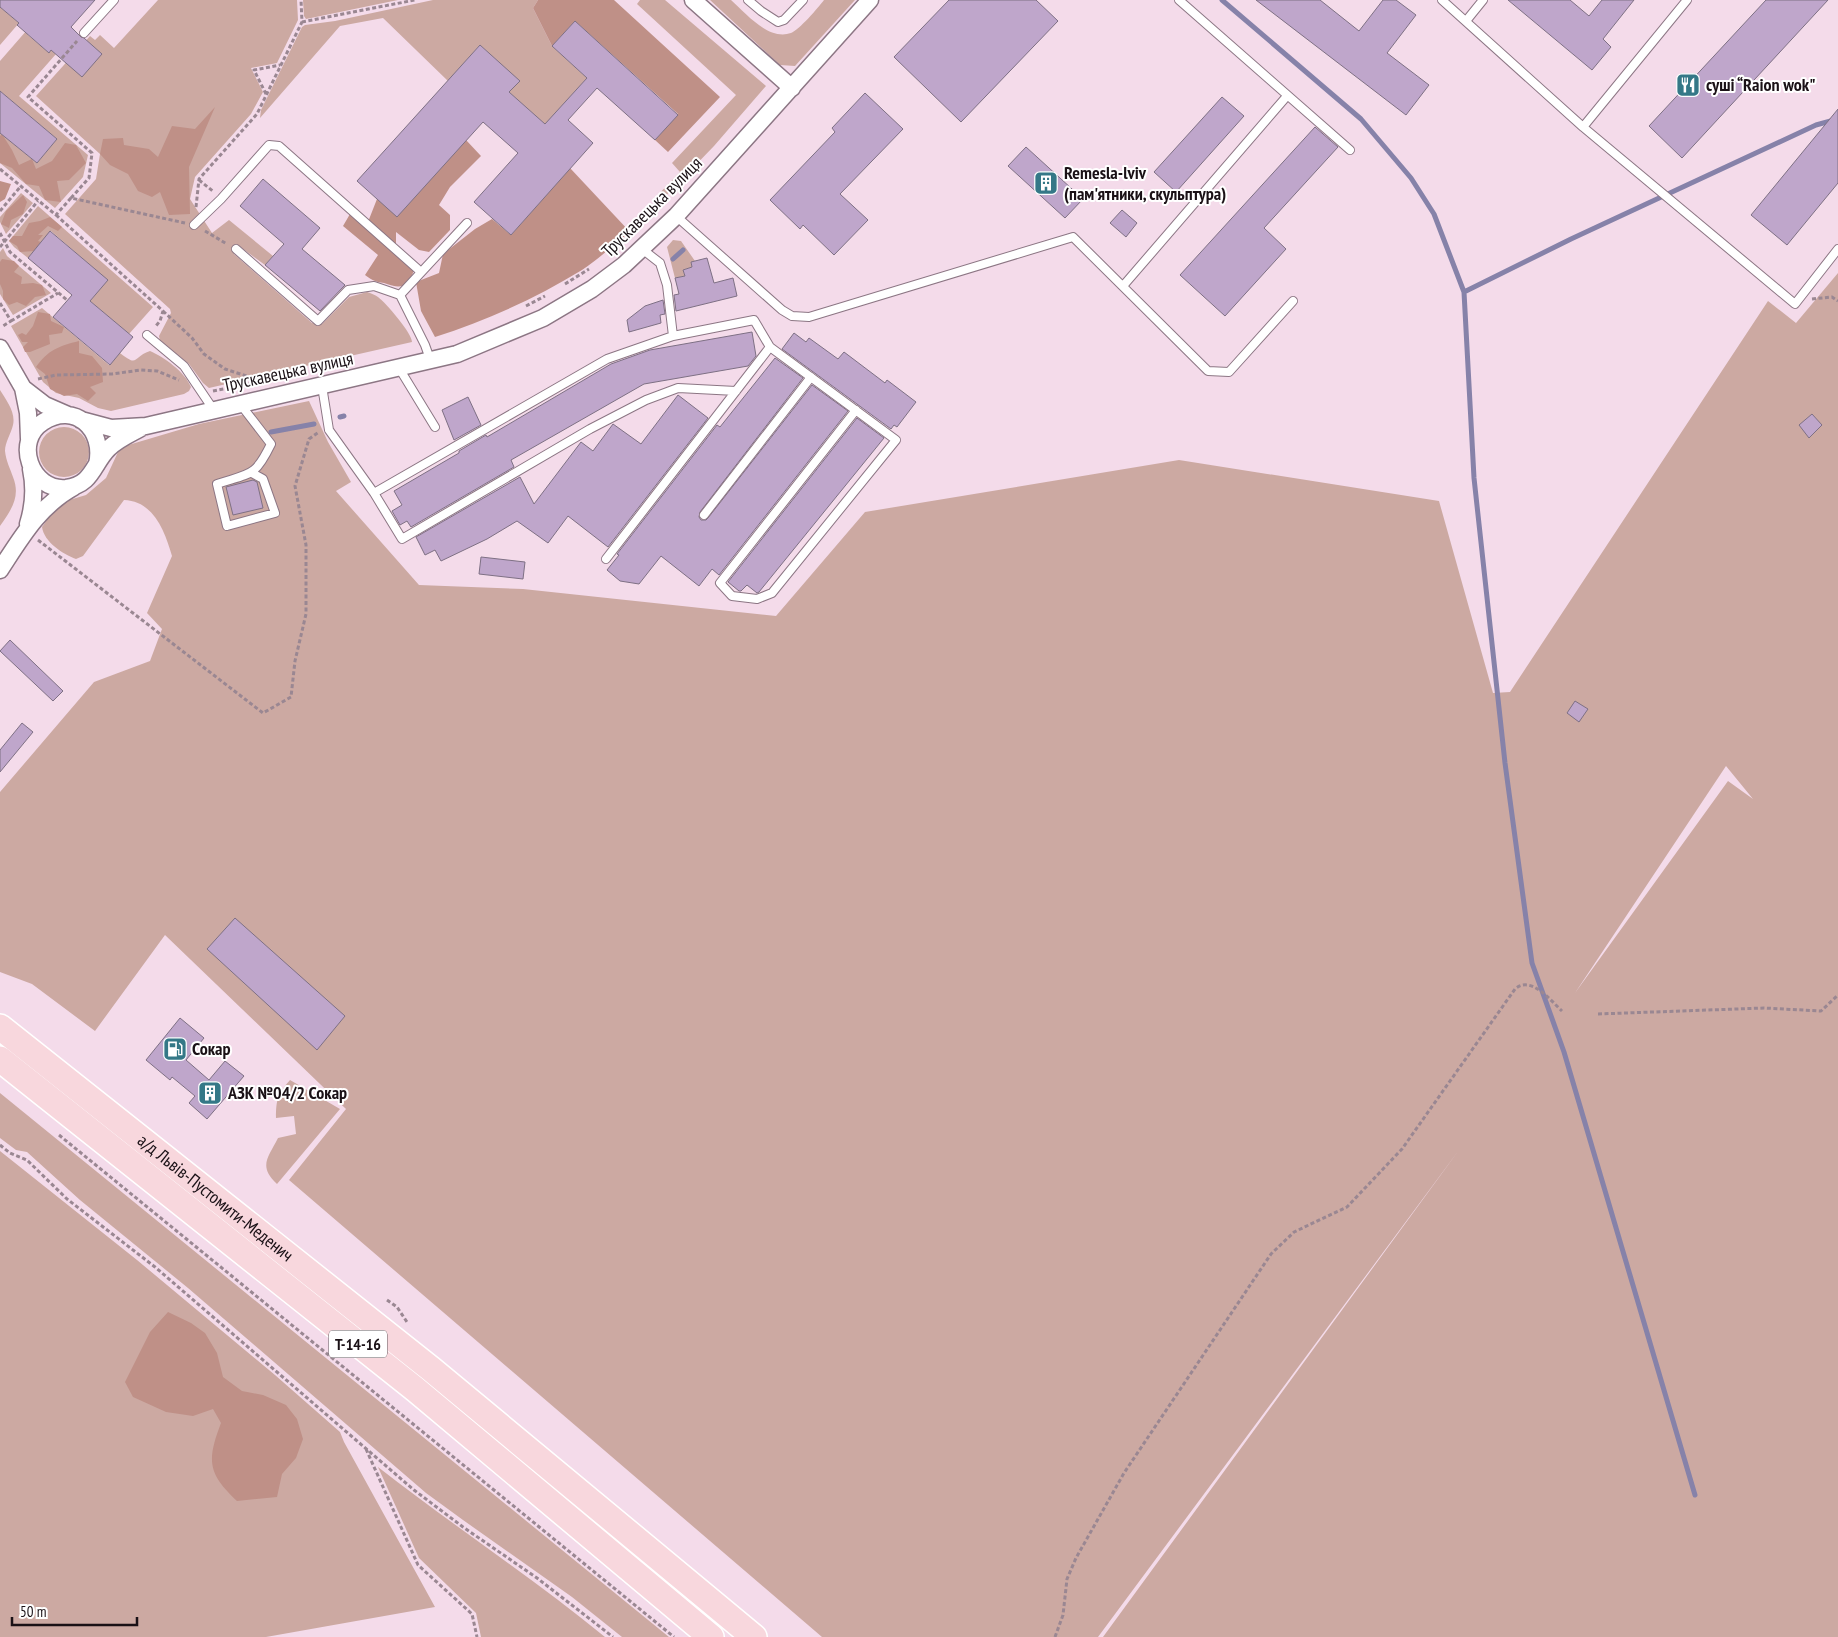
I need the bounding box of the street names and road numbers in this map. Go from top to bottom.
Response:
street label: Трускавецька вулиця [597,152,707,262]
street label: Трускавецька вулиця [221,346,355,397]
street label: а/д Львів-Пустомити-Меденич [133,1129,298,1266]
road number: Т-14-16 [329,1330,387,1358]

